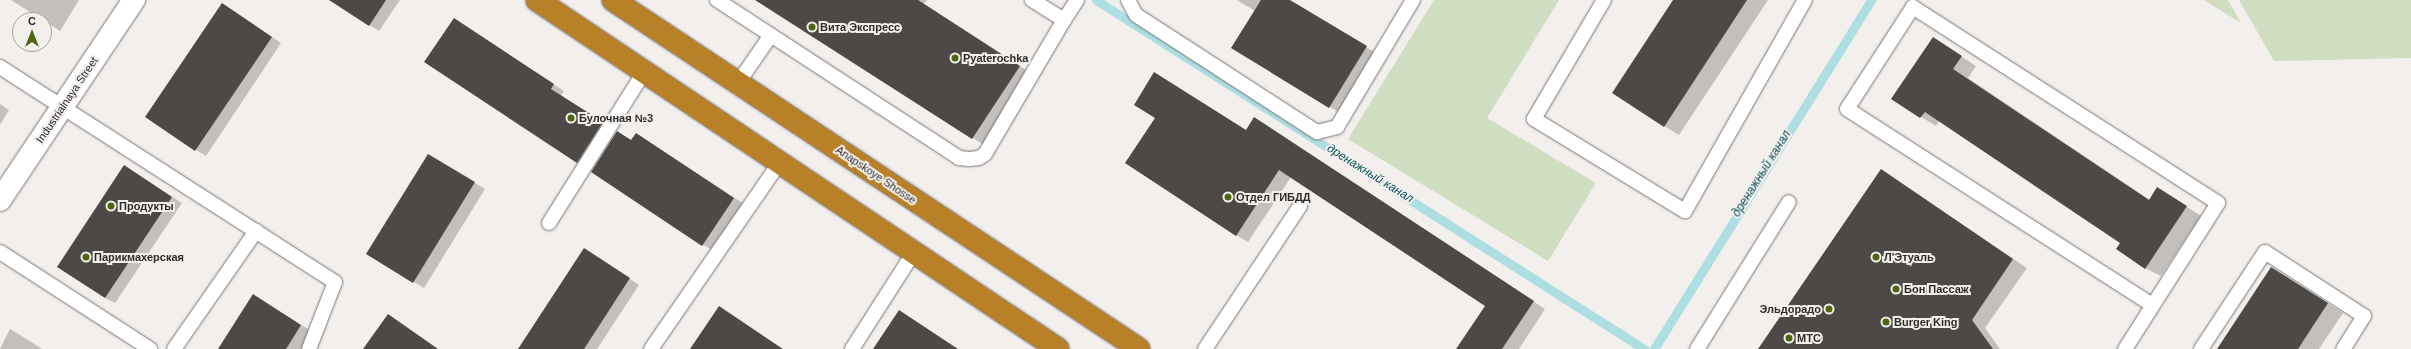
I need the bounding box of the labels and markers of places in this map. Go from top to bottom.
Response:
place label: Вита Экспресс [820,20,900,34]
marker: Вита Экспресс [807,22,817,32]
place label: Pyaterochka [963,51,1028,65]
marker: Pyaterochka [950,53,960,63]
place label: Булочная №3 [579,111,653,125]
marker: Булочная №3 [566,113,576,123]
place label: Отдел ГИБДД [1236,190,1311,204]
marker: Отдел ГИБДД [1223,192,1233,202]
place label: Продукты [119,199,174,213]
marker: Продукты [106,201,116,211]
place label: Парикмахерская [94,250,184,264]
place label: Л'Этуаль [1884,250,1934,264]
marker: Парикмахерская [81,252,91,262]
marker: Л'Этуаль [1871,252,1881,262]
place label: Бон Пассаж [1904,282,1969,296]
marker: Бон Пассаж [1891,284,1901,294]
place label: Эльдорадо [1759,302,1821,316]
marker: Эльдорадо [1824,304,1834,314]
place label: Burger King [1894,315,1958,329]
marker: Burger King [1881,317,1891,327]
place label: МТС [1797,331,1821,345]
marker: МТС [1784,333,1794,343]

